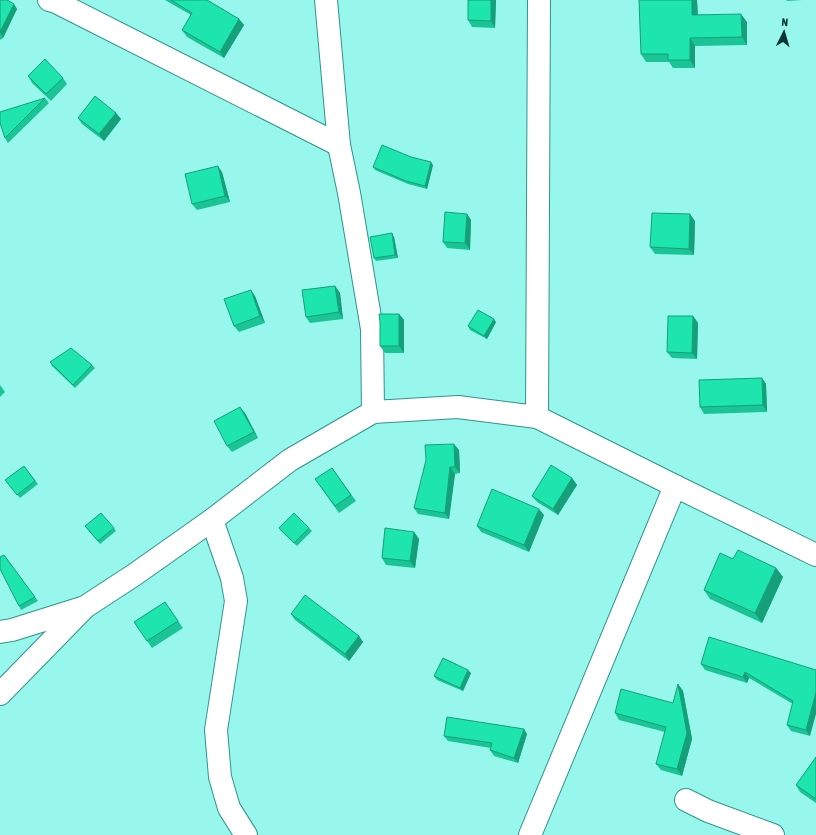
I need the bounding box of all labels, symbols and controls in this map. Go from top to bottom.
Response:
north arrow [764,12,804,52]
text: N [781,16,789,28]

